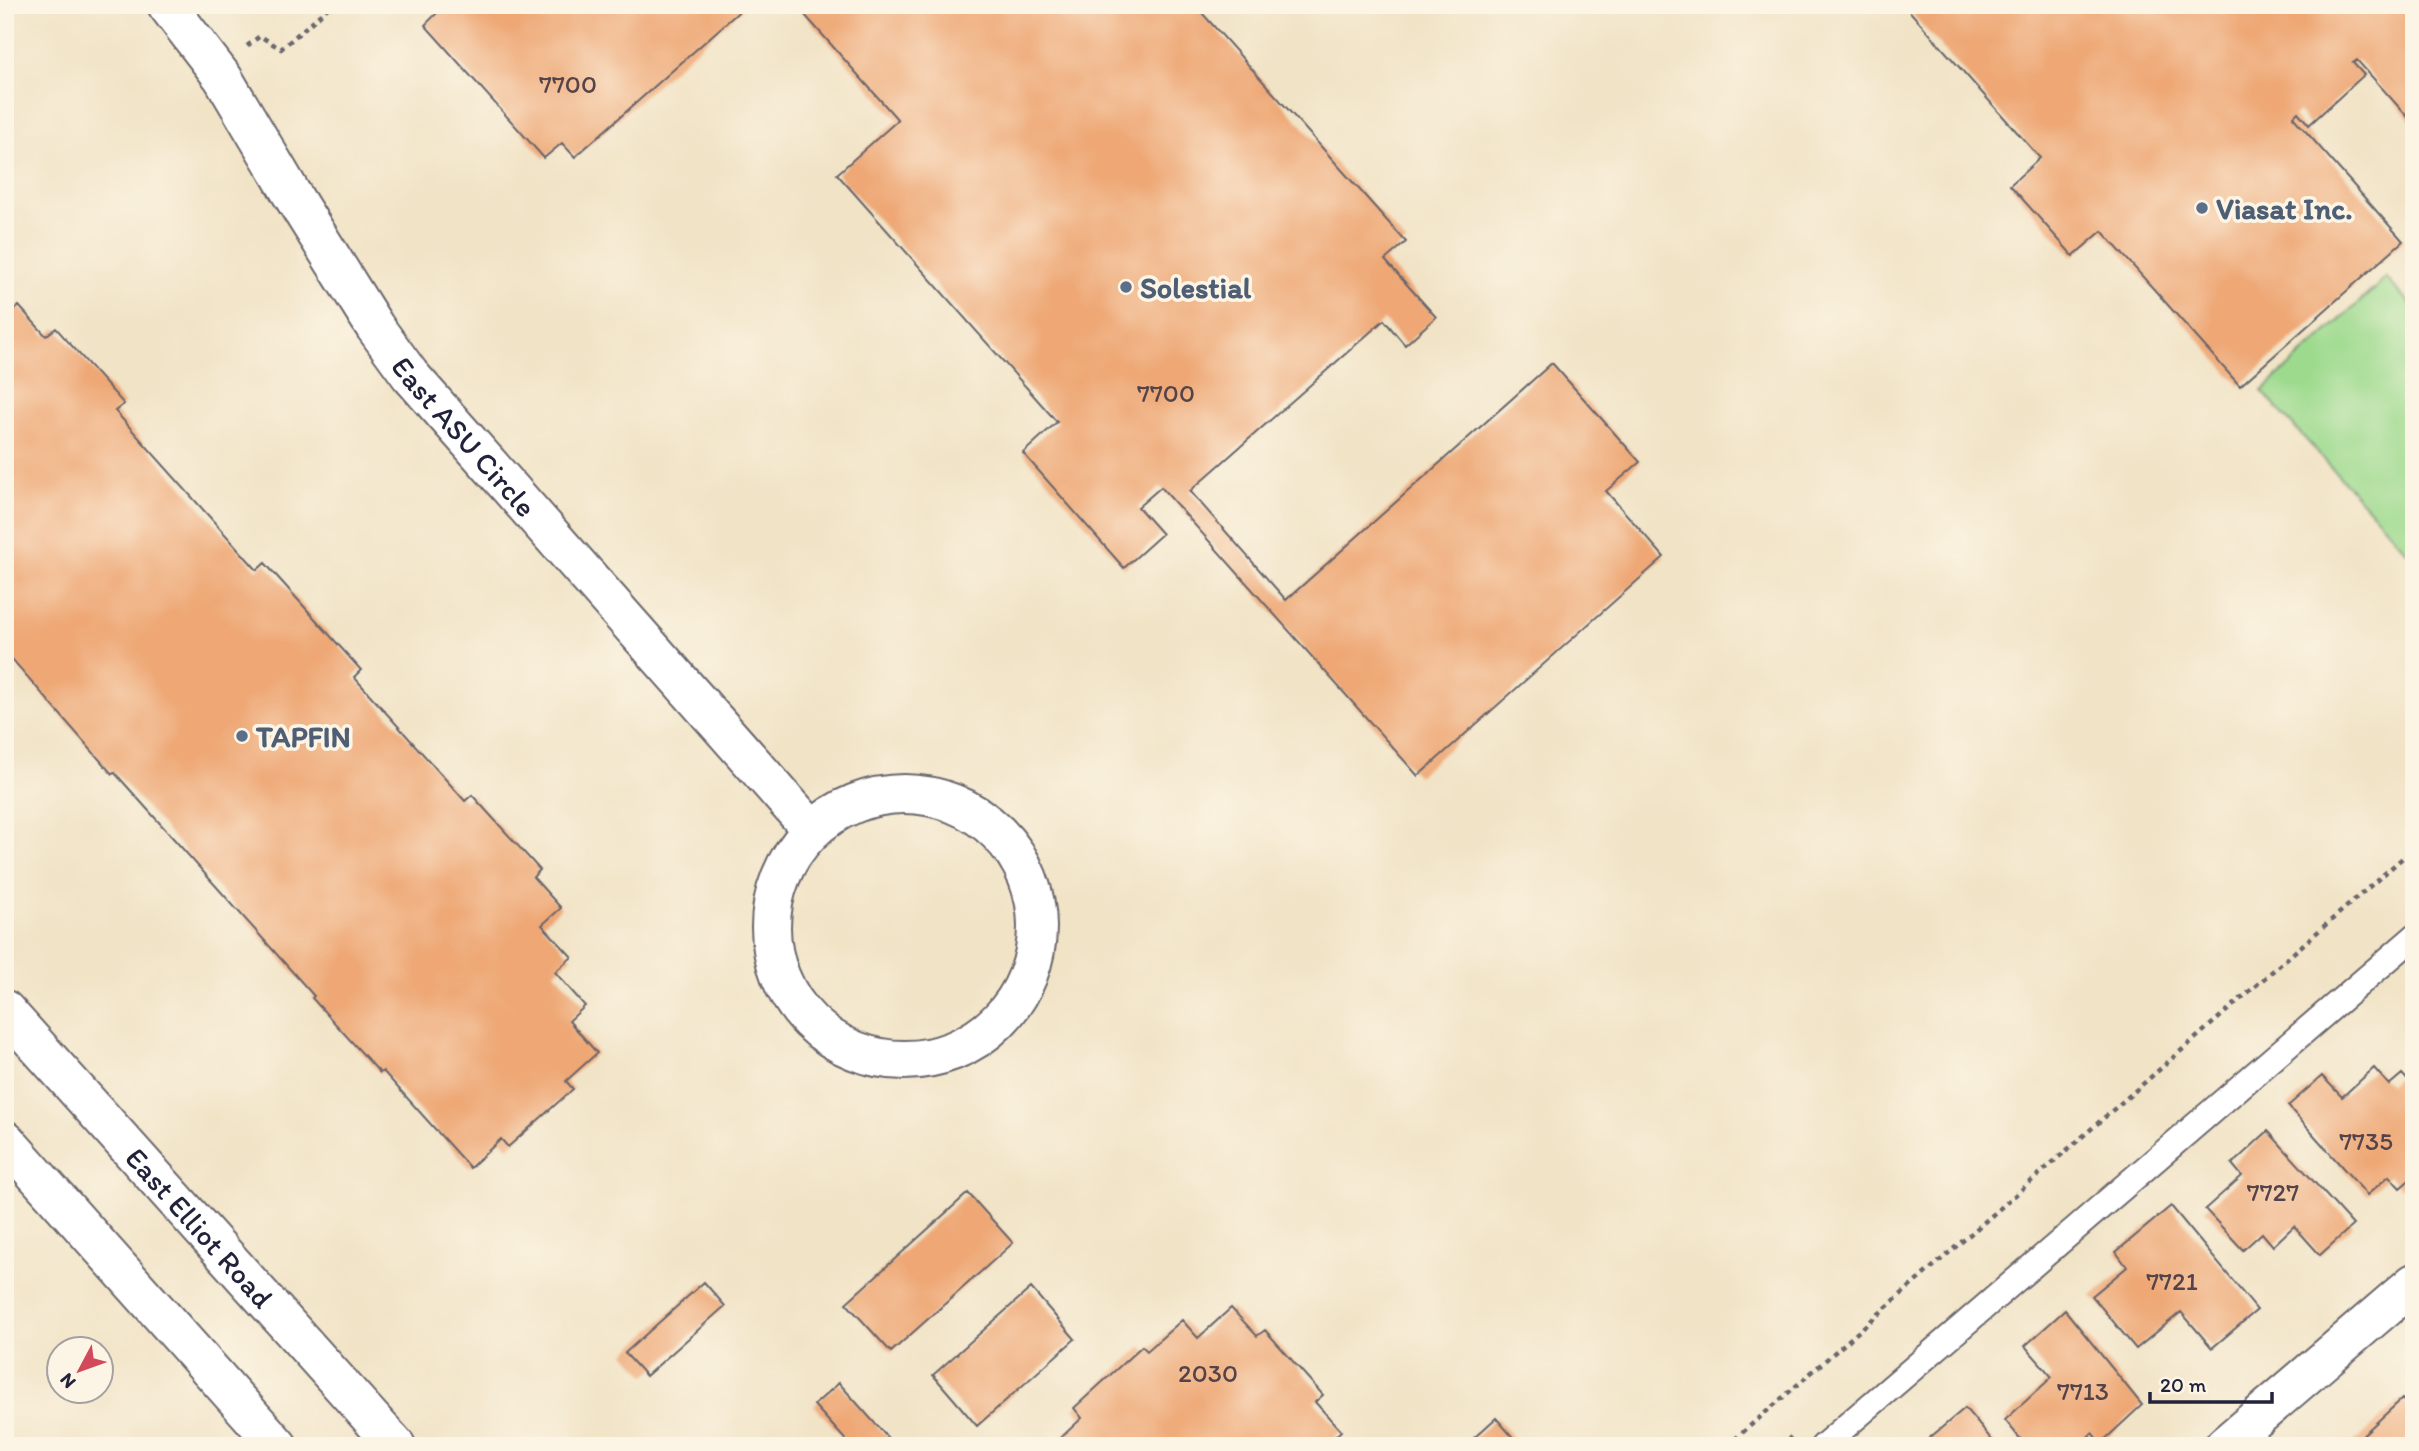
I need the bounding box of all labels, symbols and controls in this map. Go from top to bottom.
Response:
house number: 7700 [539,68,597,100]
place label: Viasat Inc. [2216,190,2353,227]
marker: Viasat Inc. [2194,200,2210,216]
place label: Solestial [1140,269,1252,306]
marker: Solestial [1118,279,1134,295]
street label: East ASU Circle [384,349,545,524]
house number: 7700 [1137,377,1195,409]
place label: TAPFIN [255,718,351,755]
marker: TAPFIN [234,728,250,744]
house number: 7735 [2339,1125,2393,1157]
street label: East Elliot Road [118,1139,282,1316]
house number: 7727 [2247,1176,2299,1208]
house number: 7721 [2146,1265,2198,1297]
north arrow [46,1336,116,1406]
house number: 2030 [1178,1357,1238,1389]
scale bar [2150,1360,2272,1404]
text: N [55,1368,80,1393]
text: 20 m [2160,1372,2207,1397]
house number: 7713 [2057,1375,2109,1407]

